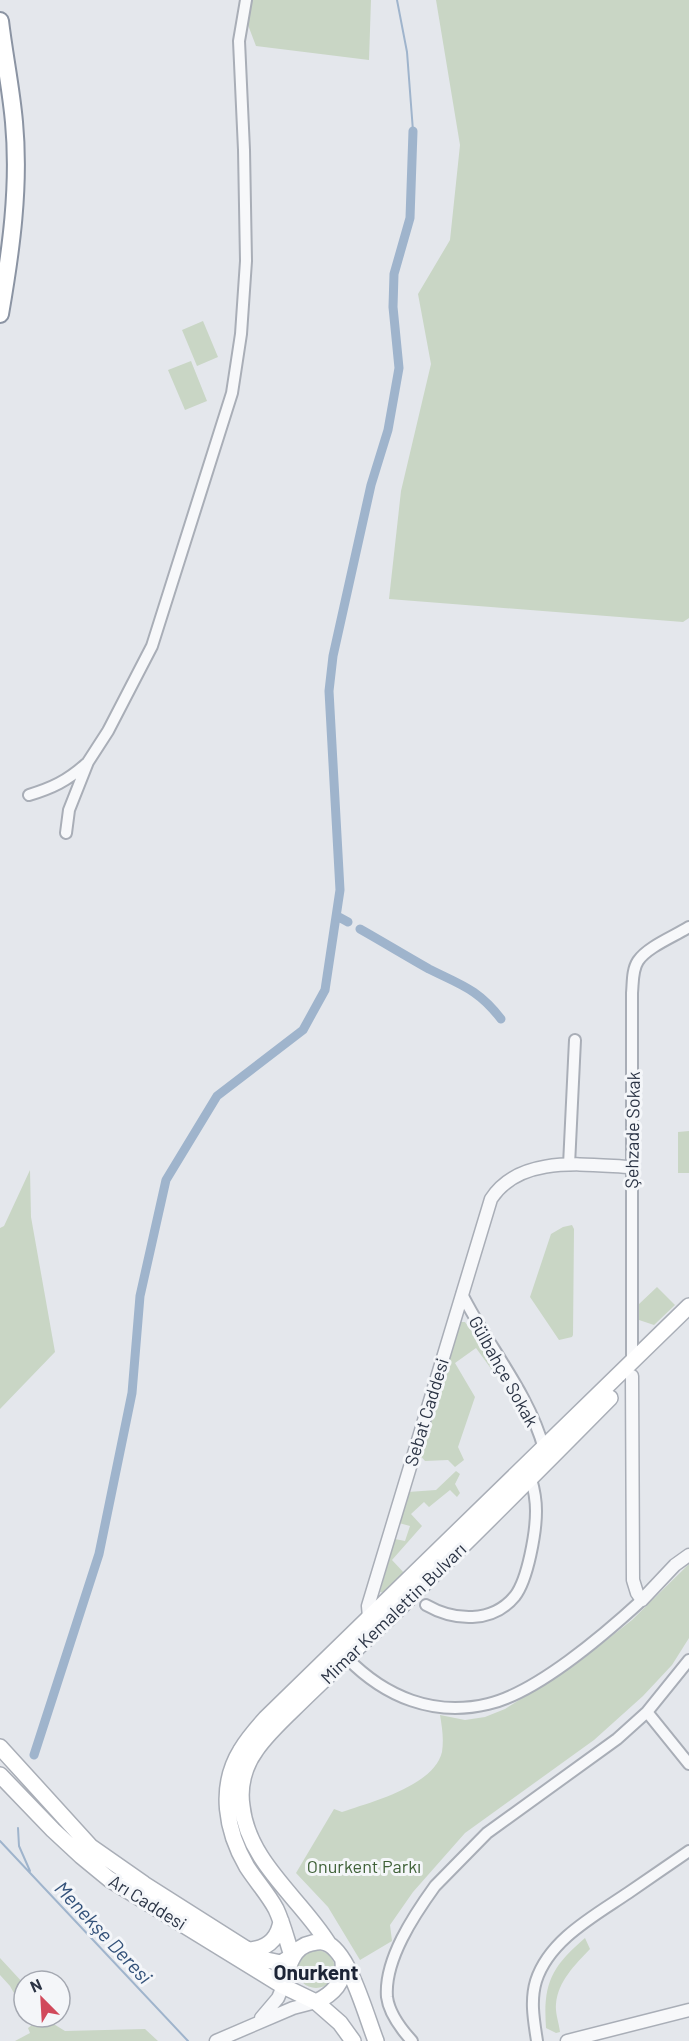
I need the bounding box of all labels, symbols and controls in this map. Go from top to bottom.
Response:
street label: Şehzade Sokak [620,1071,644,1189]
street label: Gülbahçe Sokak [464,1312,544,1430]
street label: Sebat Caddesi [399,1355,453,1469]
street label: Mimar Kemalettin Bulvarı [316,1538,470,1688]
park label: Onurkent Parkı [307,1855,421,1877]
street label: Arı Caddesi [105,1870,191,1934]
water label: Menekşe Deresi [50,1876,158,1988]
district label: Onurkent [273,1959,359,1984]
north arrow [12,1969,72,2029]
text: N [27,1974,44,1996]

